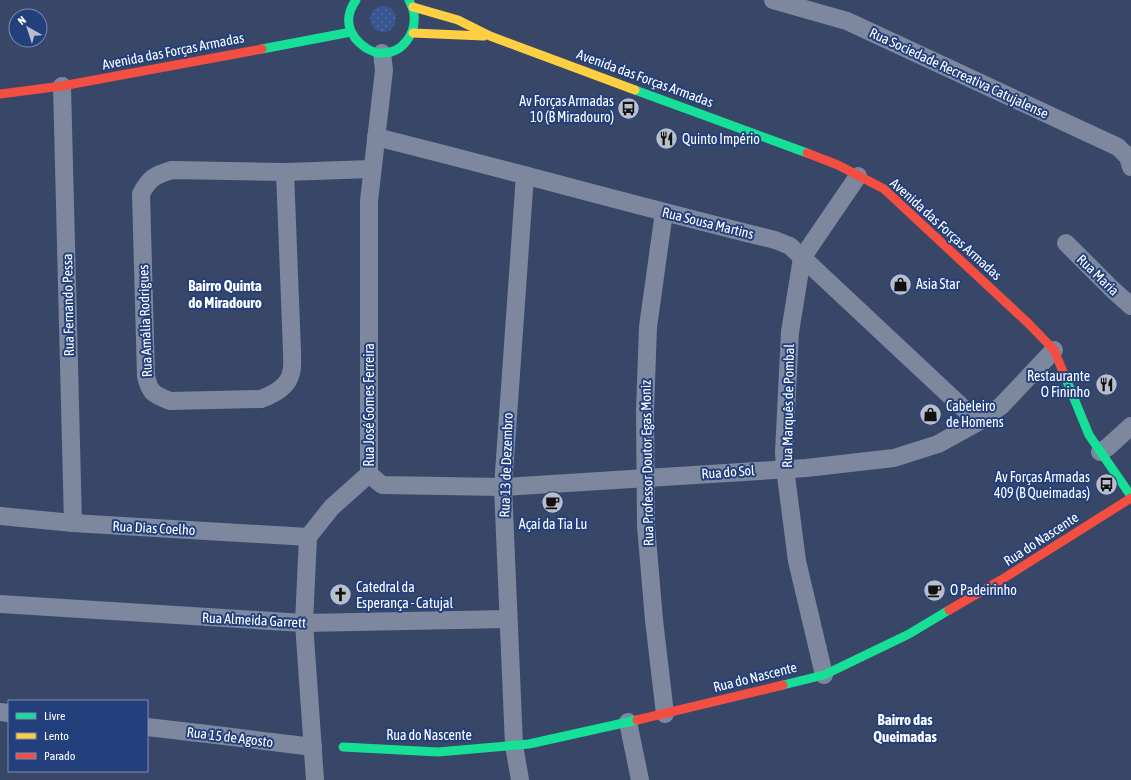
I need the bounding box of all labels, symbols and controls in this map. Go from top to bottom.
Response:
north arrow [8,8,48,48]
text: N [15,14,28,27]
street label: Rua Sociedade Recreativa Catujalense [867,24,1051,122]
street label: Avenida das Forças Armadas [101,29,245,73]
street label: Avenida das Forças Armadas [575,46,716,110]
place label: Av Forças Armadas 10 (B Miradouro) [519,93,614,125]
bus stop icon: Av Forças Armadas 10 (B Miradouro) [616,96,642,122]
restaurant icon: Quinto Império [654,126,680,152]
place label: Quinto Império [682,131,760,147]
street label: Avenida das Forças Armadas [887,175,1005,283]
street label: Rua Sousa Martins [661,204,755,242]
street label: Rua Maria [1074,251,1122,299]
street label: Rua Fernando Pessa [59,254,77,356]
street label: Rua Amália Rodrigues [135,264,155,378]
shop icon: Asia Star [888,271,914,297]
place label: Asia Star [916,276,961,292]
district label: Bairro Quinta do Miradouro [188,277,262,311]
street label: Rua José Gomes Ferreira [361,343,377,467]
street label: Rua Marquês de Pombal [779,344,797,468]
place label: Restaurante O Fininho [1027,368,1090,400]
restaurant icon: Restaurante O Fininho [1093,371,1119,397]
street label: Rua Professor Doutor Egas Moniz [638,380,656,546]
place label: Cabeleiro de Homens [946,398,1004,430]
shop icon: Cabeleiro de Homens [918,401,944,427]
street label: Rua 13 de Dezembro [496,412,516,518]
street label: Rua do Sol [701,462,756,482]
place label: Av Forças Armadas 409 (B Queimadas) [994,469,1090,501]
bus stop icon: Av Forças Armadas 409 (B Queimadas) [1093,472,1119,498]
cafe icon: Açaí da Tia Lu [540,489,566,515]
street label: Rua do Nascente [1001,509,1081,569]
place label: Açaí da Tia Lu [519,516,587,532]
street label: Rua Dias Coelho [112,518,196,538]
cafe icon: O Padeirinho [922,577,948,603]
place label: Catedral da Esperança - Catujal [356,579,453,611]
church icon: Catedral da Esperança - Catujal [328,582,354,608]
place label: O Padeirinho [950,582,1017,598]
street label: Rua Almeida Garrett [202,609,306,631]
street label: Rua do Nascente [712,659,798,695]
legend [8,700,148,772]
text: Livre [44,709,65,723]
district label: Bairro das Queimadas [873,711,937,745]
street label: Rua 15 de Agosto [186,724,274,750]
street label: Rua do Nascente [386,727,472,743]
text: Lento [44,729,69,743]
text: Parado [44,749,76,763]

